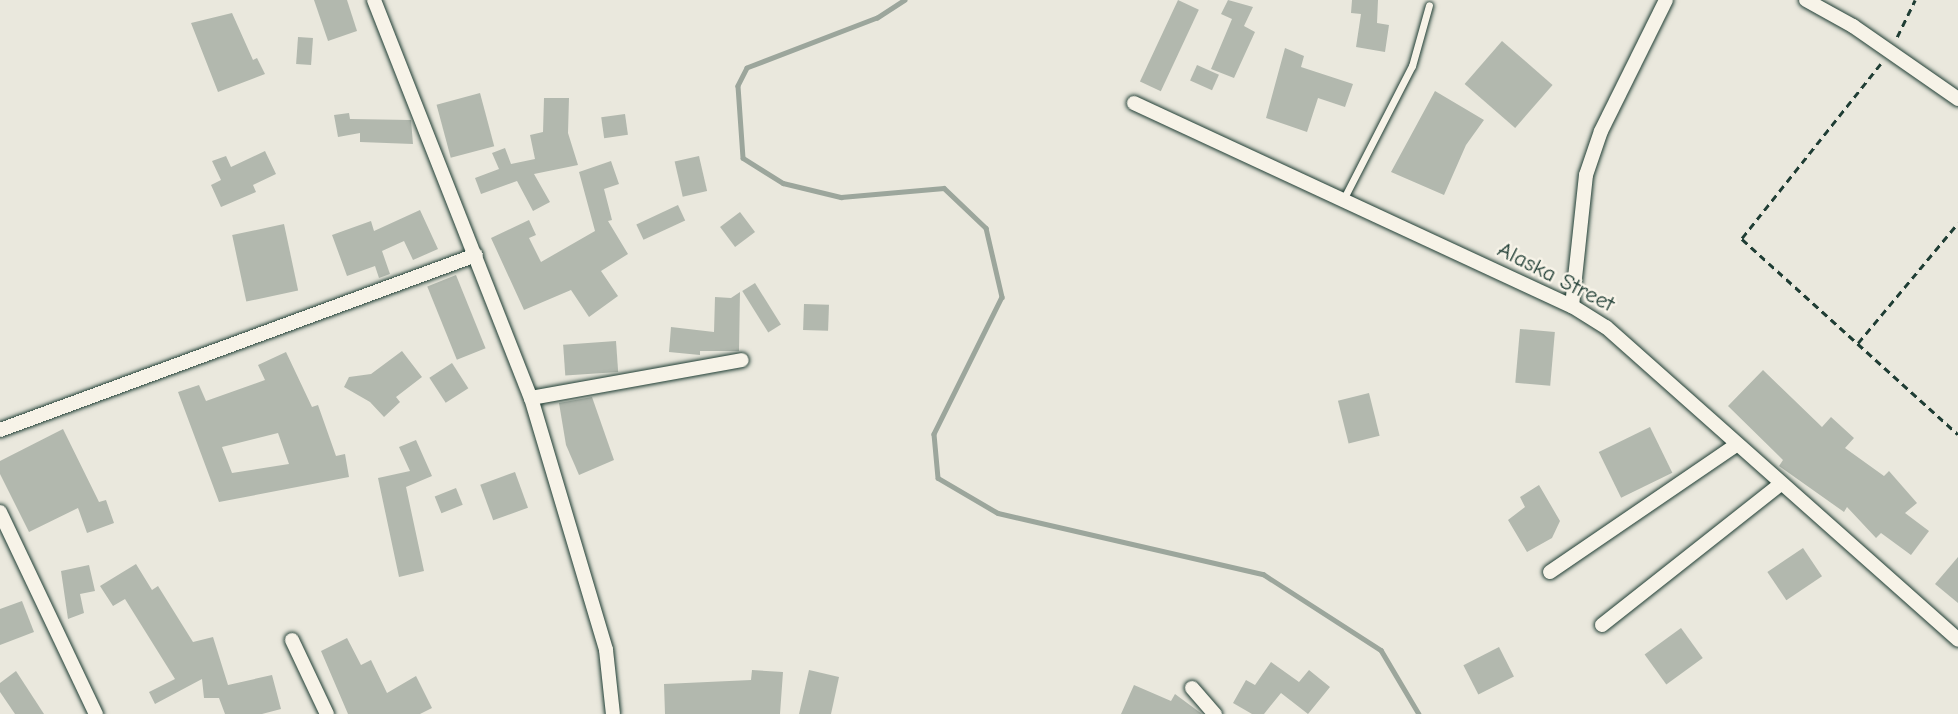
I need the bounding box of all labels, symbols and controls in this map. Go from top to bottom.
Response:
street label: Alaska Street [1493,236,1619,318]

